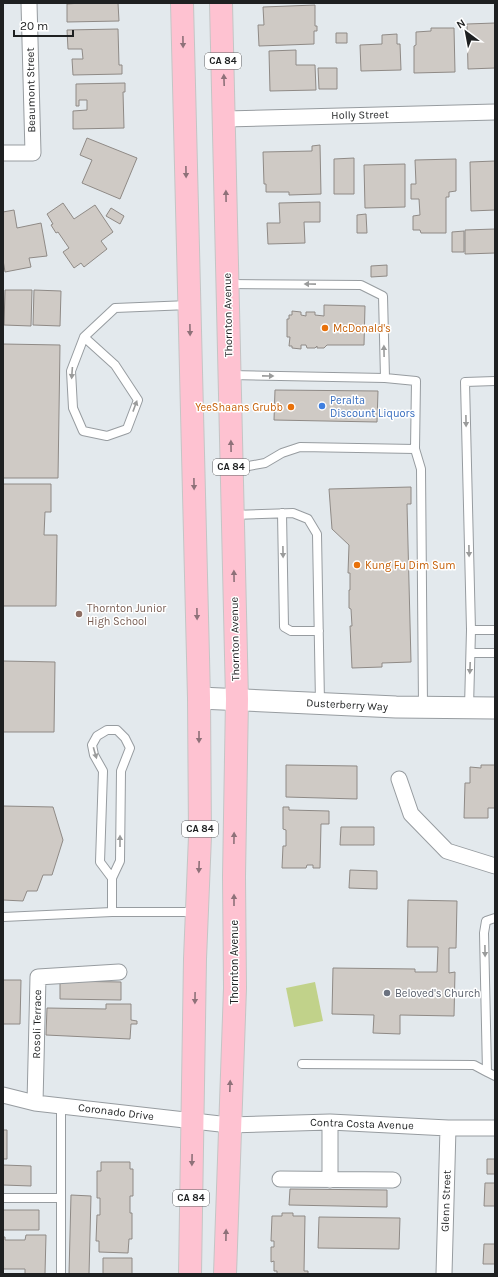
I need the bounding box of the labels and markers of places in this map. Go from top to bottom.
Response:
place label: McDonald's [333,322,391,335]
marker: McDonald's [320,323,330,333]
place label: Peralta Discount Liquors [330,394,416,420]
place label: YeeShaans Grubb [195,401,283,414]
marker: Peralta Discount Liquors [317,401,327,411]
marker: YeeShaans Grubb [286,402,296,412]
place label: Kung Fu Dim Sum [365,559,456,572]
marker: Kung Fu Dim Sum [352,560,362,570]
place label: Thornton Junior High School [87,602,166,628]
marker: Thornton Junior High School [74,609,84,619]
place label: Beloved's Church [395,987,481,1000]
marker: Beloved's Church [382,988,392,998]

